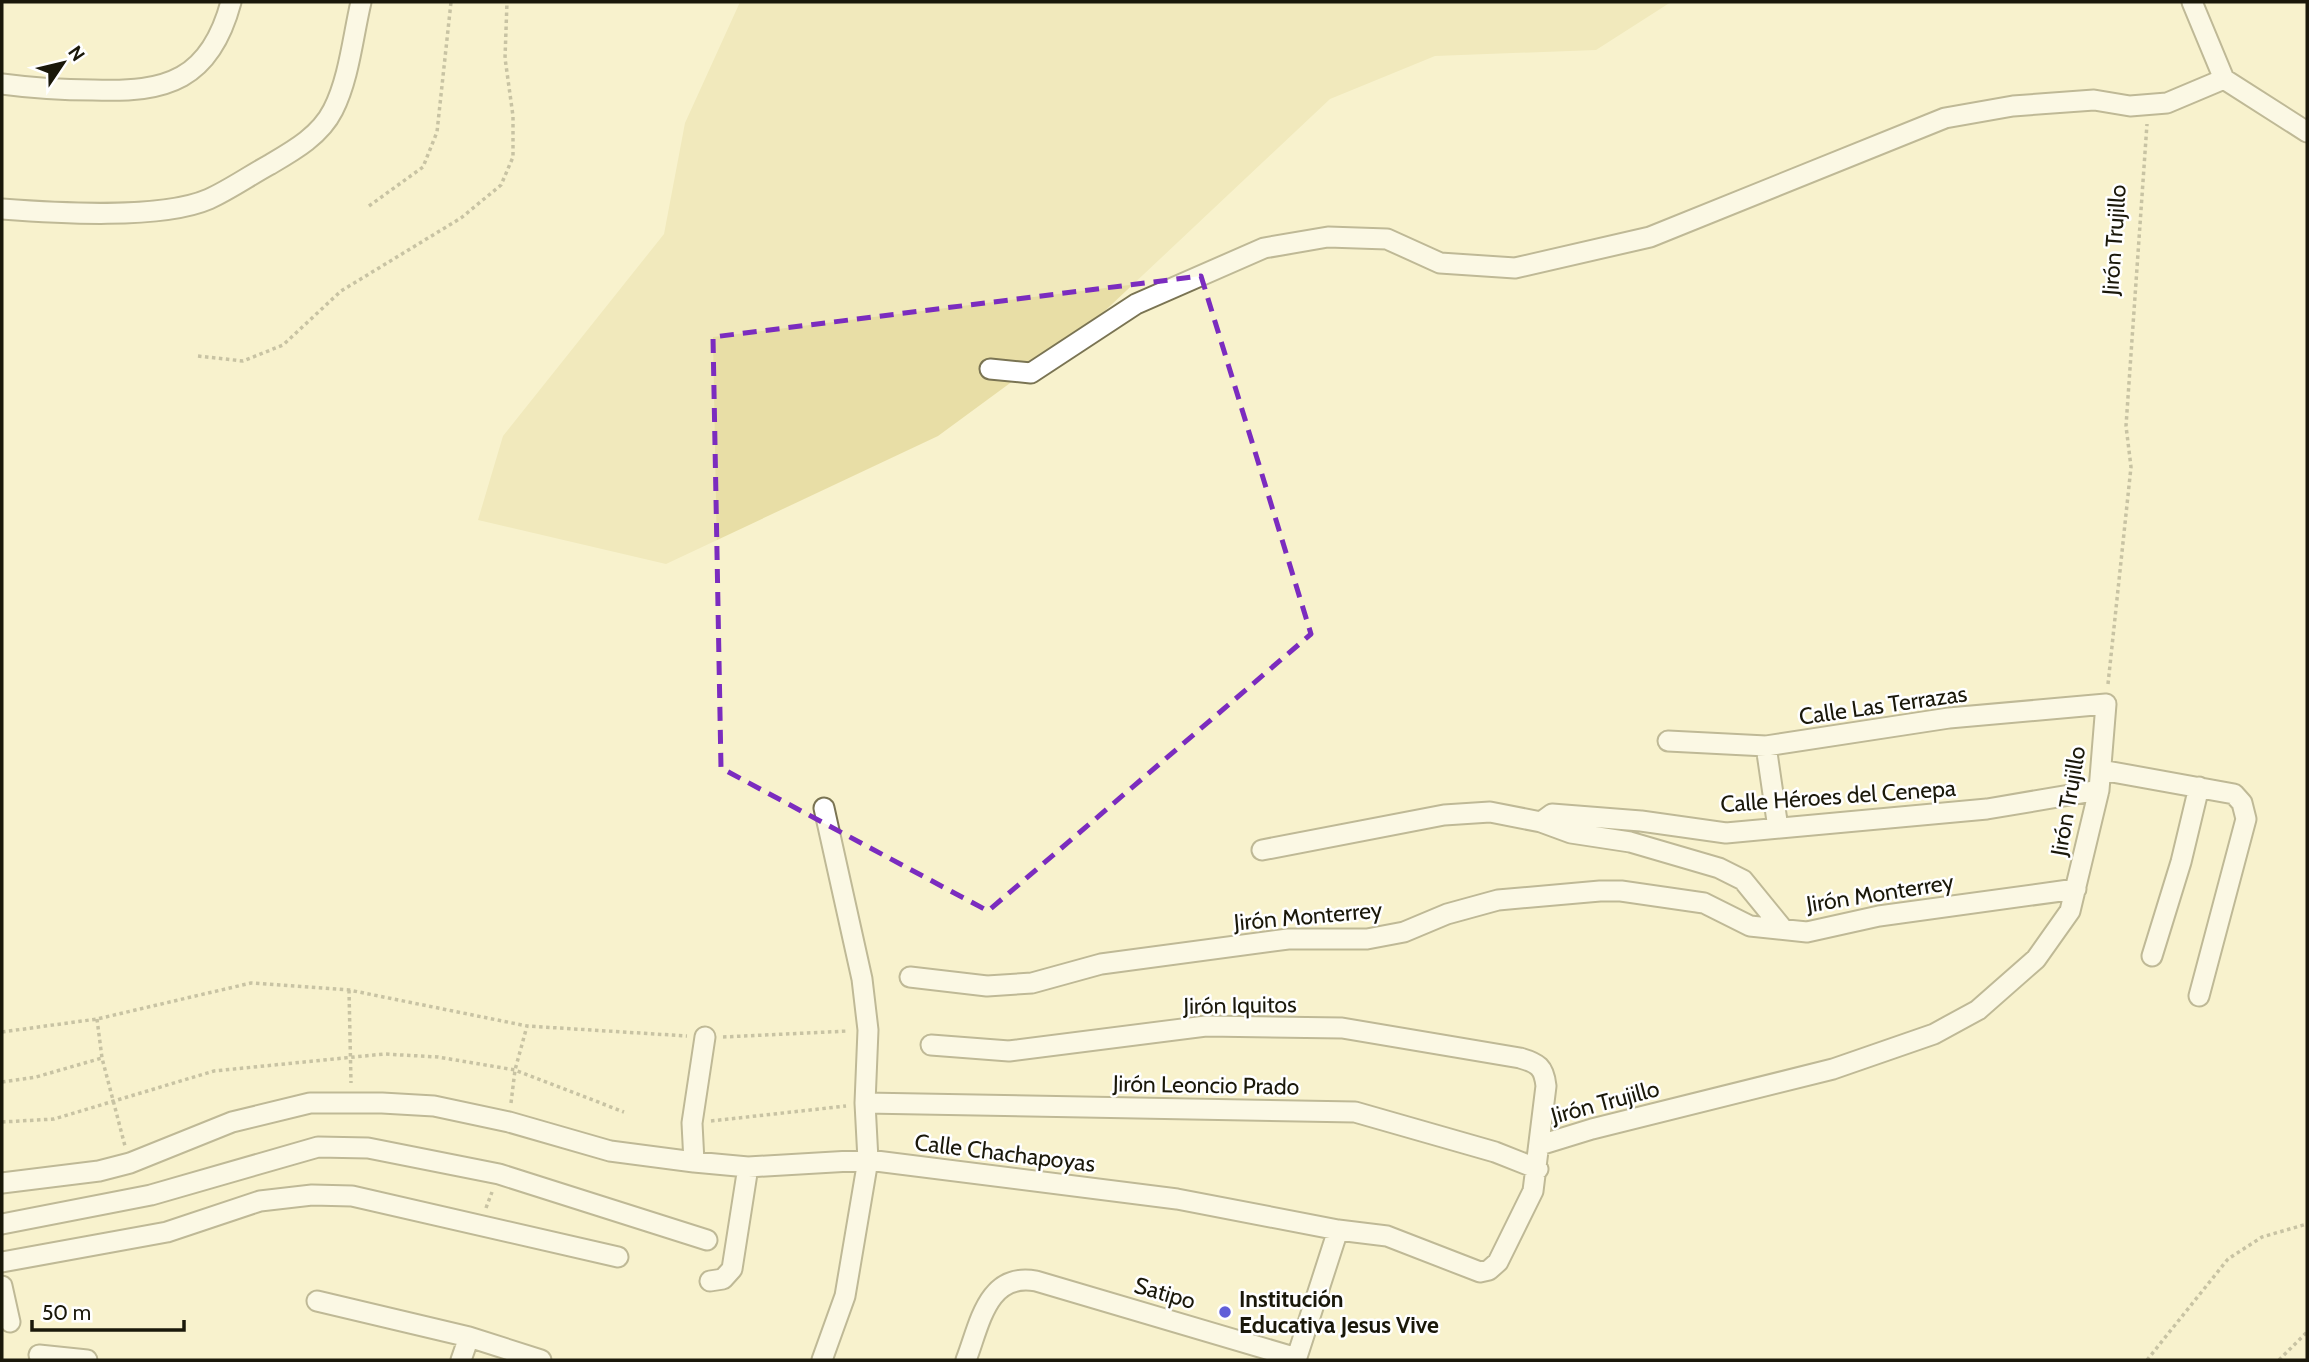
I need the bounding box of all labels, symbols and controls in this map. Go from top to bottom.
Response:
north arrow [28,28,98,98]
text: N [63,41,90,66]
street label: Jirón Trujillo [2096,184,2132,297]
street label: Calle Las Terrazas [1797,679,1969,731]
street label: Jirón Trujillo [2044,744,2091,859]
street label: Calle Héroes del Cenepa [1719,774,1957,818]
street label: Jirón Monterrey [1803,867,1956,919]
street label: Jirón Monterrey [1232,896,1384,937]
street label: Jirón Iquitos [1182,990,1297,1020]
street label: Jirón Leoncio Prado [1112,1069,1299,1101]
street label: Jirón Trujillo [1547,1074,1662,1130]
street label: Calle Chachapoyas [913,1128,1097,1178]
street label: Satipo [1131,1271,1199,1315]
place label: Institución Educativa Jesus Vive [1239,1285,1439,1339]
scale bar [32,1288,184,1332]
text: 50 m [42,1300,91,1325]
marker: Institución Educativa Jesus Vive [1217,1304,1233,1320]

